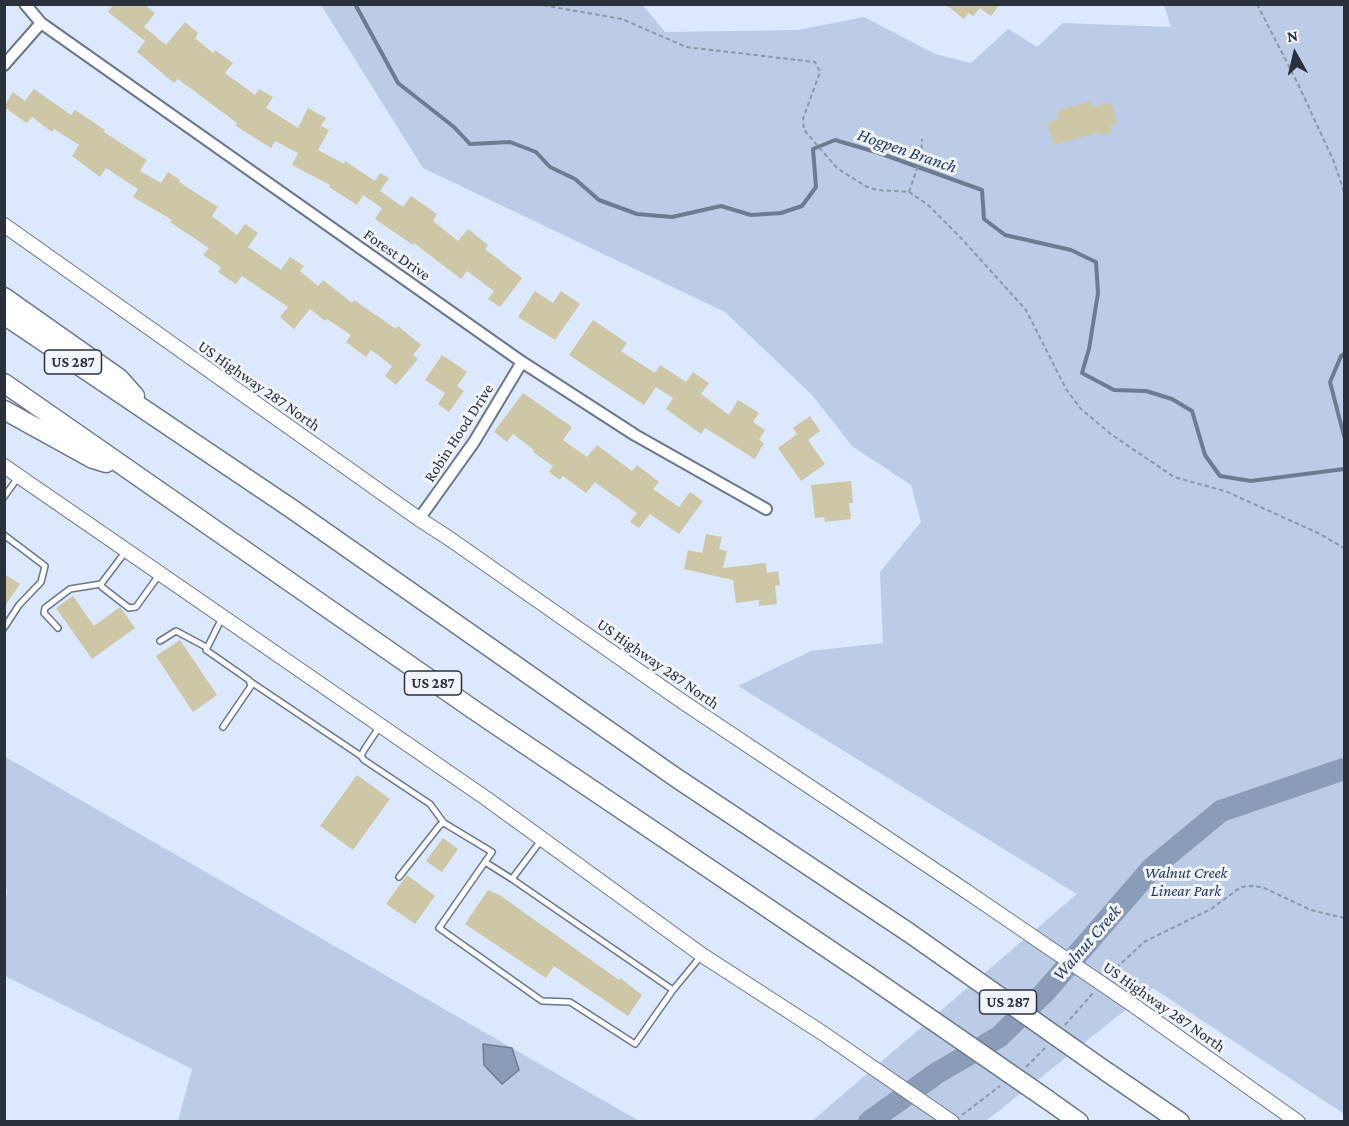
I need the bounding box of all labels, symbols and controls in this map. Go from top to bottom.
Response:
north arrow [1265,24,1325,84]
text: N [1286,27,1299,45]
water label: Hogpen Branch [855,124,959,178]
street label: Forest Drive [360,225,434,285]
street label: US Highway 287 North [194,337,324,435]
road number: US 287 [44,350,101,374]
street label: Robin Hood Drive [420,380,498,486]
street label: US Highway 287 North [593,615,723,713]
road number: US 287 [404,671,462,695]
park label: Walnut Creek Linear Park [1144,863,1228,901]
water label: Walnut Creek [1048,901,1126,985]
street label: US Highway 287 North [1099,958,1229,1056]
road number: US 287 [980,990,1036,1014]

